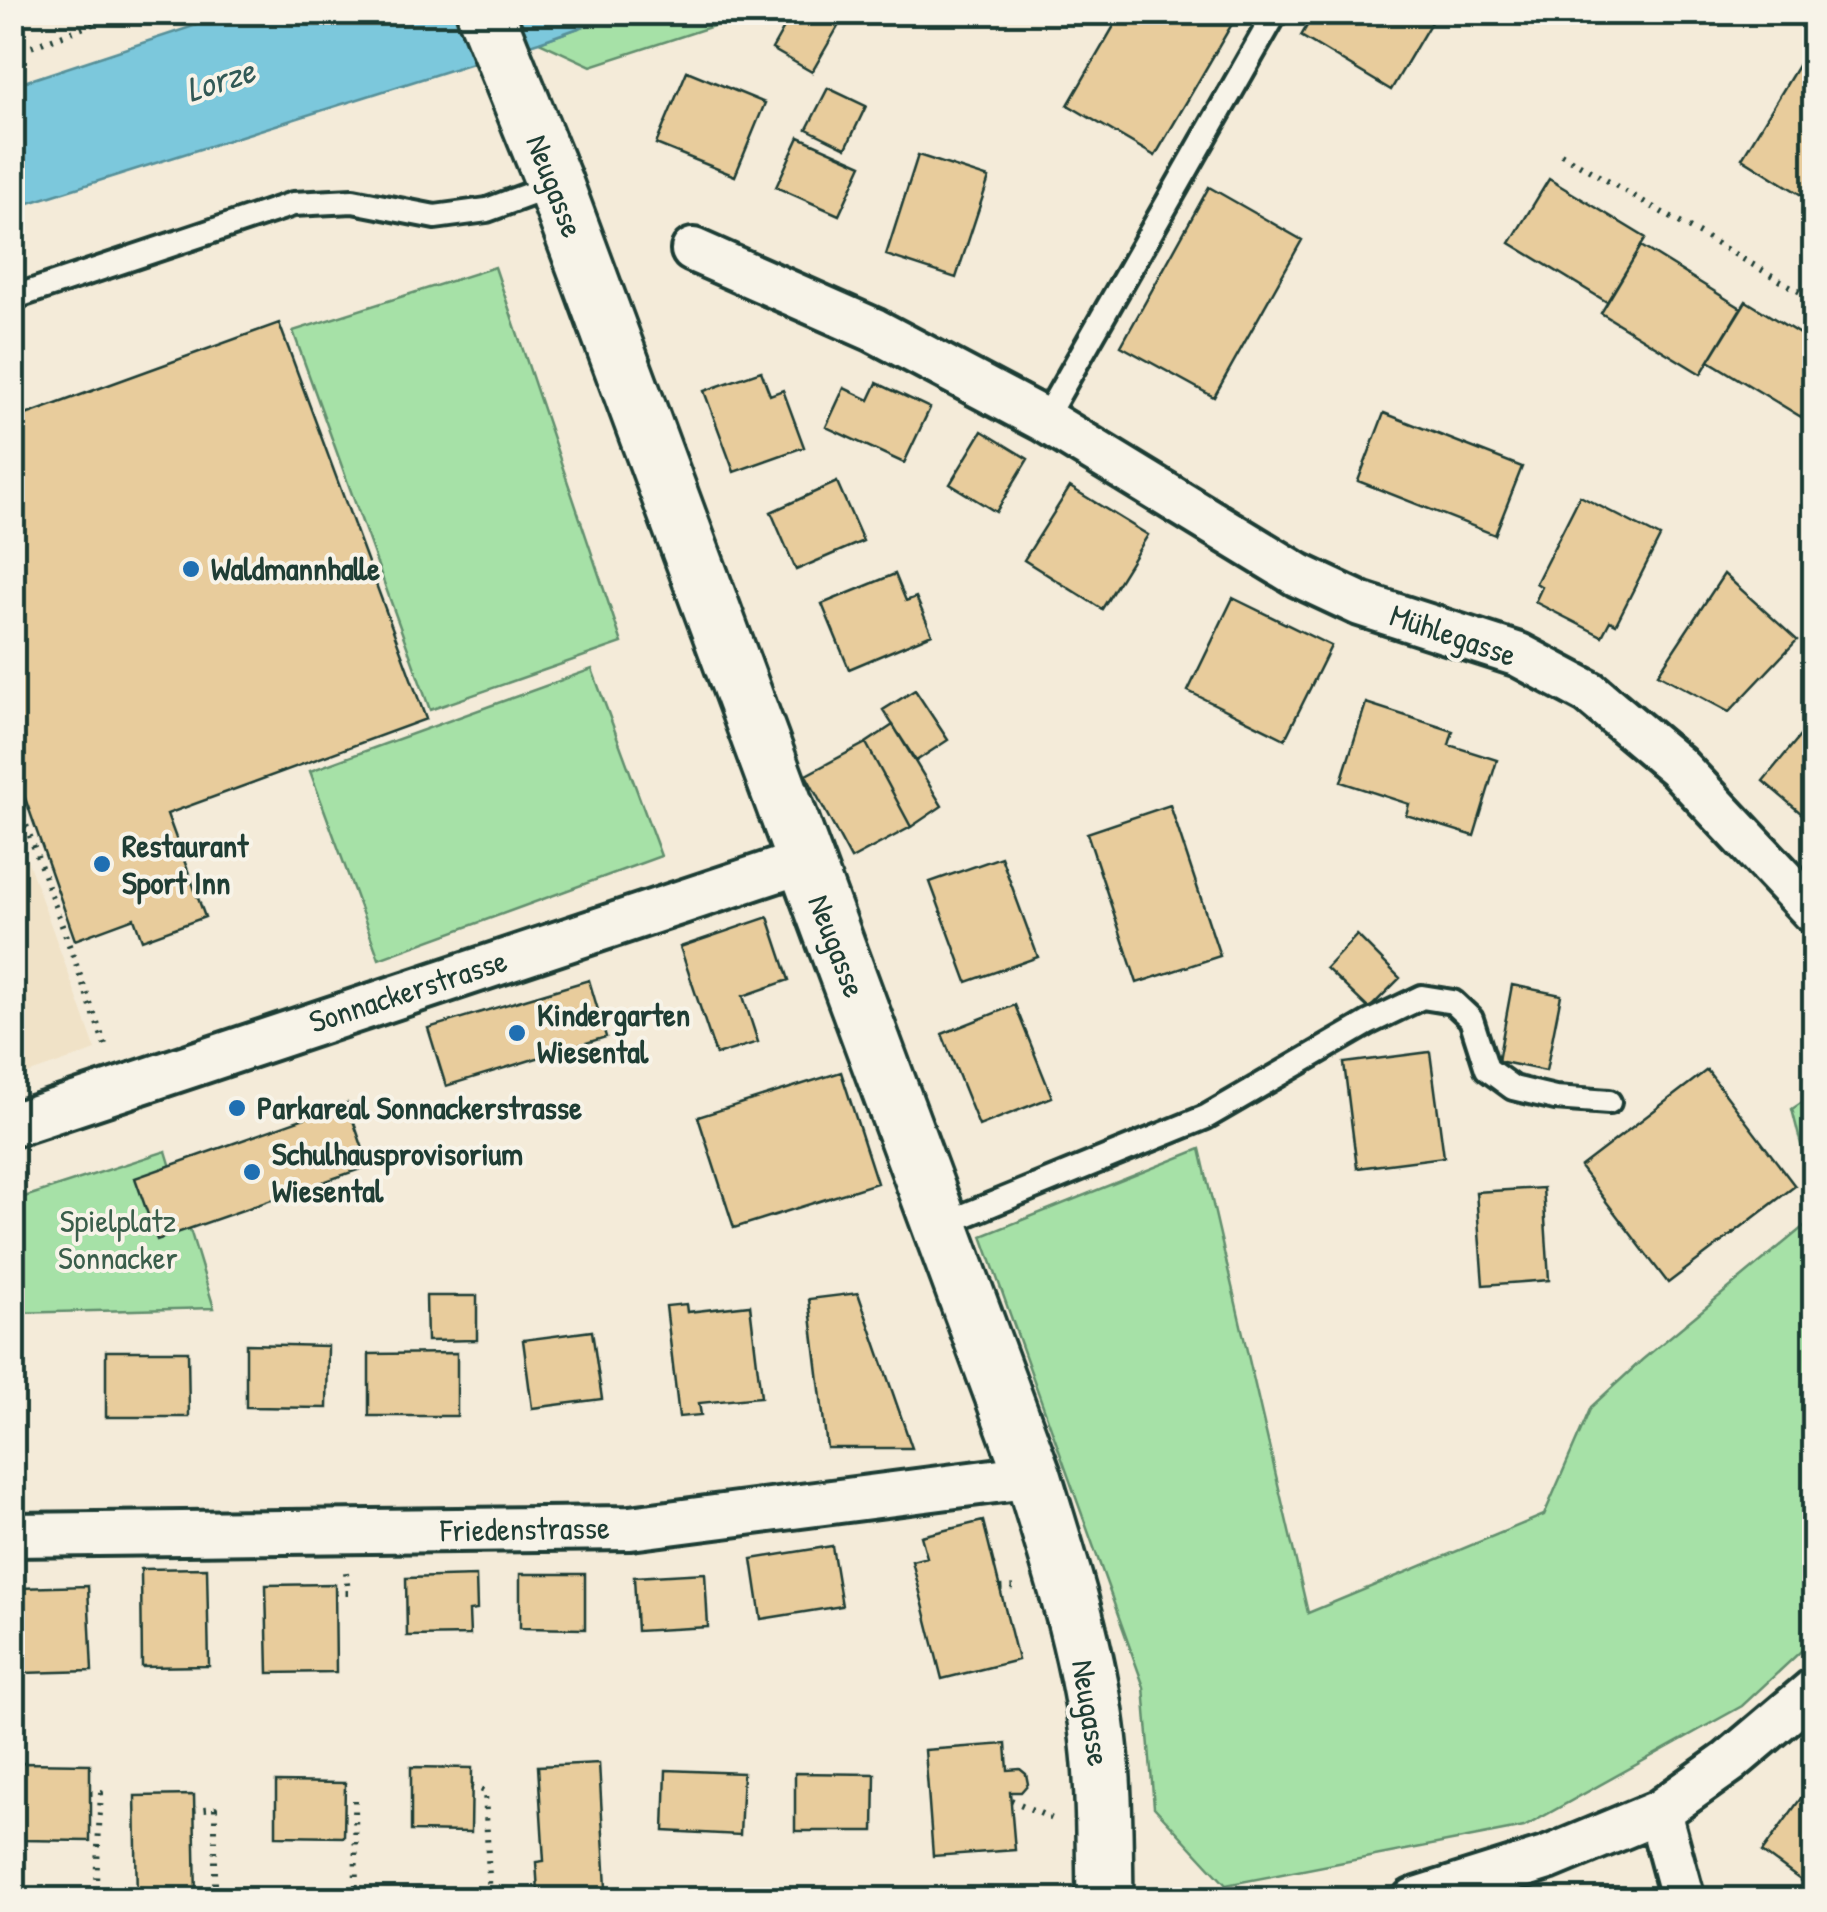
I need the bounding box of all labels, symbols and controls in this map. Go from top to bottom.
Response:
water label: Lorze [180,46,262,113]
street label: Neugasse [516,128,595,244]
place label: Waldmannhalle [211,547,380,590]
marker: Waldmannhalle [180,558,202,580]
street label: Mühlegasse [1384,593,1522,676]
place label: Restaurant Sport Inn [122,824,249,905]
marker: Restaurant Sport Inn [91,853,113,875]
street label: Neugasse [798,888,877,1004]
street label: Sonnackerstrasse [304,938,512,1043]
place label: Kindergarten Wiesental [537,993,690,1073]
marker: Kindergarten Wiesental [506,1022,528,1044]
place label: Parkareal Sonnackerstrasse [257,1086,582,1129]
marker: Parkareal Sonnackerstrasse [226,1097,248,1119]
place label: Schulhausprovisorium Wiesental [272,1132,523,1212]
marker: Schulhausprovisorium Wiesental [241,1161,263,1183]
park label: Spielplatz Sonnacker [58,1199,178,1279]
street label: Friedenstrasse [439,1506,610,1551]
street label: Neugasse [1062,1657,1121,1769]

